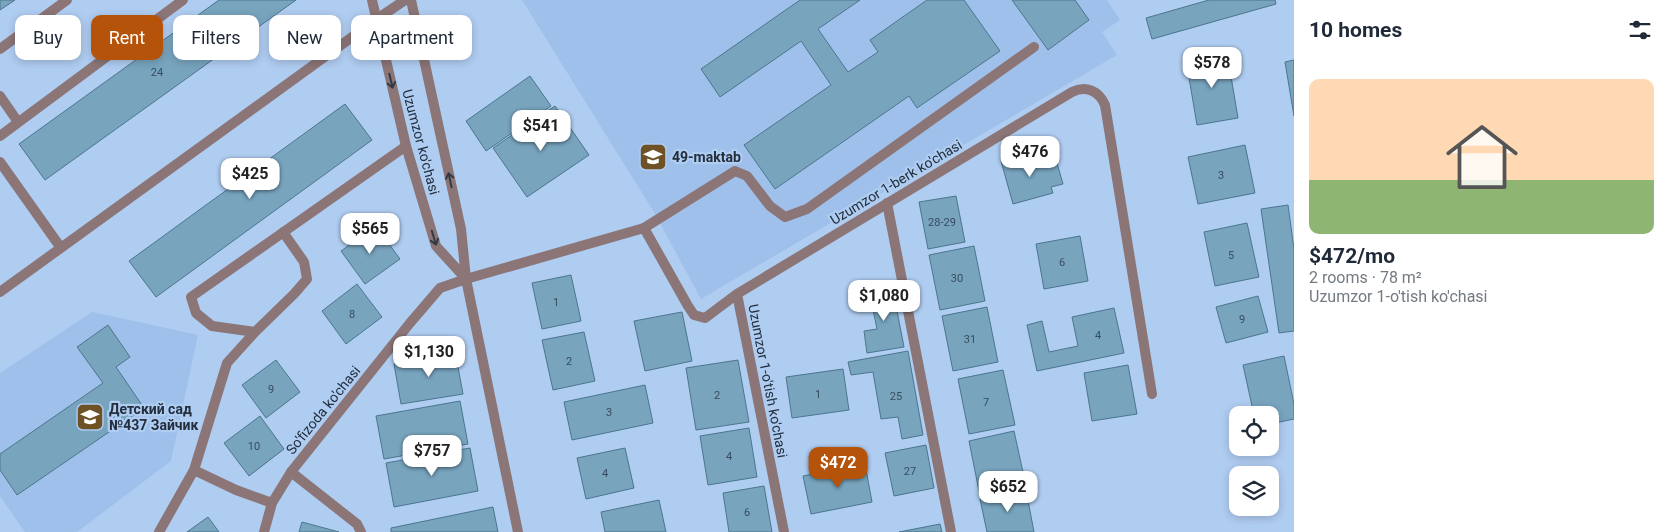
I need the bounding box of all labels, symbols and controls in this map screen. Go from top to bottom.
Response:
chip: Buy [15,15,81,60]
chip: Rent [91,15,163,60]
chip: Filters [173,15,259,60]
chip: New [269,15,341,60]
chip: Apartment [351,15,472,60]
icon: filters [1626,16,1654,44]
text: 10 homes [1309,18,1402,42]
pin: $578 [1182,46,1242,89]
text: $578 [1194,53,1230,72]
house number: 24 [151,66,163,79]
one-way arrow [387,73,396,89]
street label: Uzumzor ko'chasi [399,88,443,196]
pin: $541 [511,110,571,152]
icon: home [1437,112,1527,202]
text: $541 [523,116,559,135]
street label: Uzumzor 1-berk ko'chasi [827,136,965,228]
pin: $476 [1000,136,1060,178]
school or university icon: 49-maktab [638,142,668,172]
text: $476 [1012,142,1048,161]
place label: 49-maktab [672,149,741,165]
pin: $425 [220,158,280,200]
text: $425 [232,164,268,183]
house number: 3 [1218,169,1224,182]
one-way arrow [445,172,454,188]
pin: $565 [340,212,400,255]
house number: 28-29 [928,216,956,229]
text: $565 [352,219,388,238]
one-way arrow [429,230,439,246]
text: $472/mo [1309,244,1395,268]
house number: 5 [1228,249,1234,262]
house number: 6 [1059,256,1065,269]
text: 2 rooms · 78 m² [1309,268,1422,287]
house number: 30 [951,272,963,285]
pin: $1,080 [843,280,925,322]
text: $1,080 [859,286,909,305]
text: Uzumzor 1-o'tish ko'chasi [1309,287,1487,306]
house number: 1 [553,296,559,309]
street label: Uzumzor 1-o'tish ko'chasi [745,303,791,459]
house number: 8 [349,308,355,321]
house number: 9 [1239,313,1245,326]
house number: 4 [1095,329,1101,342]
house number: 31 [964,333,976,346]
pin: $1,130 [388,336,470,378]
text: $1,130 [404,342,454,361]
house number: 2 [566,355,572,368]
street label: So'fizoda ko'chasi [283,363,363,457]
house number: 9 [268,383,274,396]
house number: 1 [815,388,821,401]
house number: 2 [714,389,720,402]
house number: 25 [890,390,902,403]
house number: 7 [983,396,989,409]
place label: Детский сад №437 Зайчик [109,401,199,433]
school or university icon: Детский сад №437 Зайчик [75,402,105,432]
house number: 3 [606,406,612,419]
map controls [1229,406,1279,516]
button: locate [1229,406,1279,456]
pin: $757 [402,434,462,477]
house number: 10 [248,440,260,453]
text: $757 [414,441,450,460]
pin: $472 [808,446,868,489]
house number: 4 [726,450,732,463]
text: $472 [820,453,856,472]
house number: 27 [904,465,916,478]
button: layers [1229,466,1279,516]
house number: 4 [602,467,608,480]
pin: $652 [978,470,1038,513]
text: $652 [990,477,1026,496]
house number: 6 [744,506,750,519]

